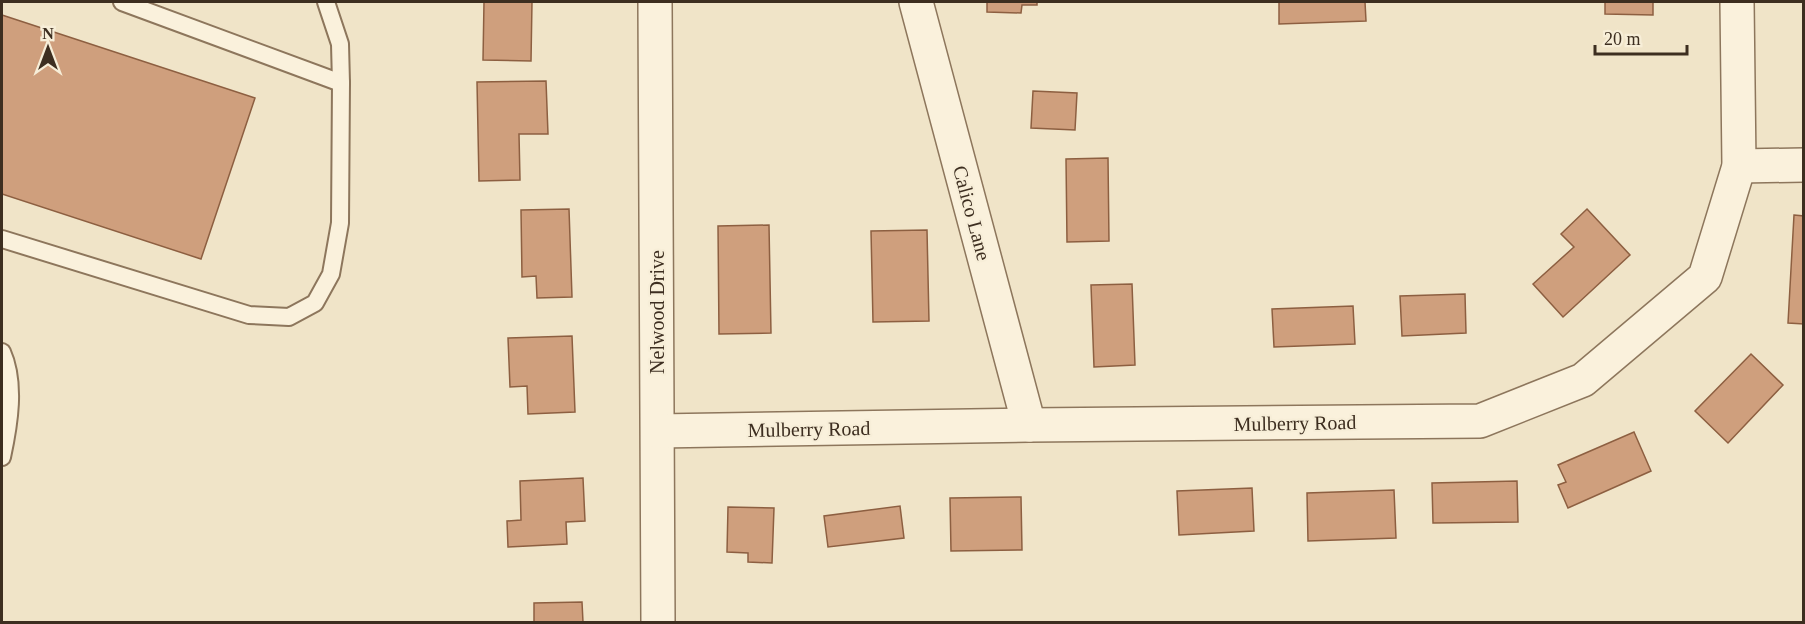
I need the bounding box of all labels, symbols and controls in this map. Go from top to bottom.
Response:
north arrow [18,18,78,78]
scale bar [1595,18,1686,56]
text: N [42,25,54,42]
text: 20 m [1604,29,1641,49]
street label: Calico Lane [949,163,995,263]
street label: Nelwood Drive [646,250,668,374]
street label: Mulberry Road [1233,411,1357,436]
street label: Mulberry Road [747,417,871,442]

